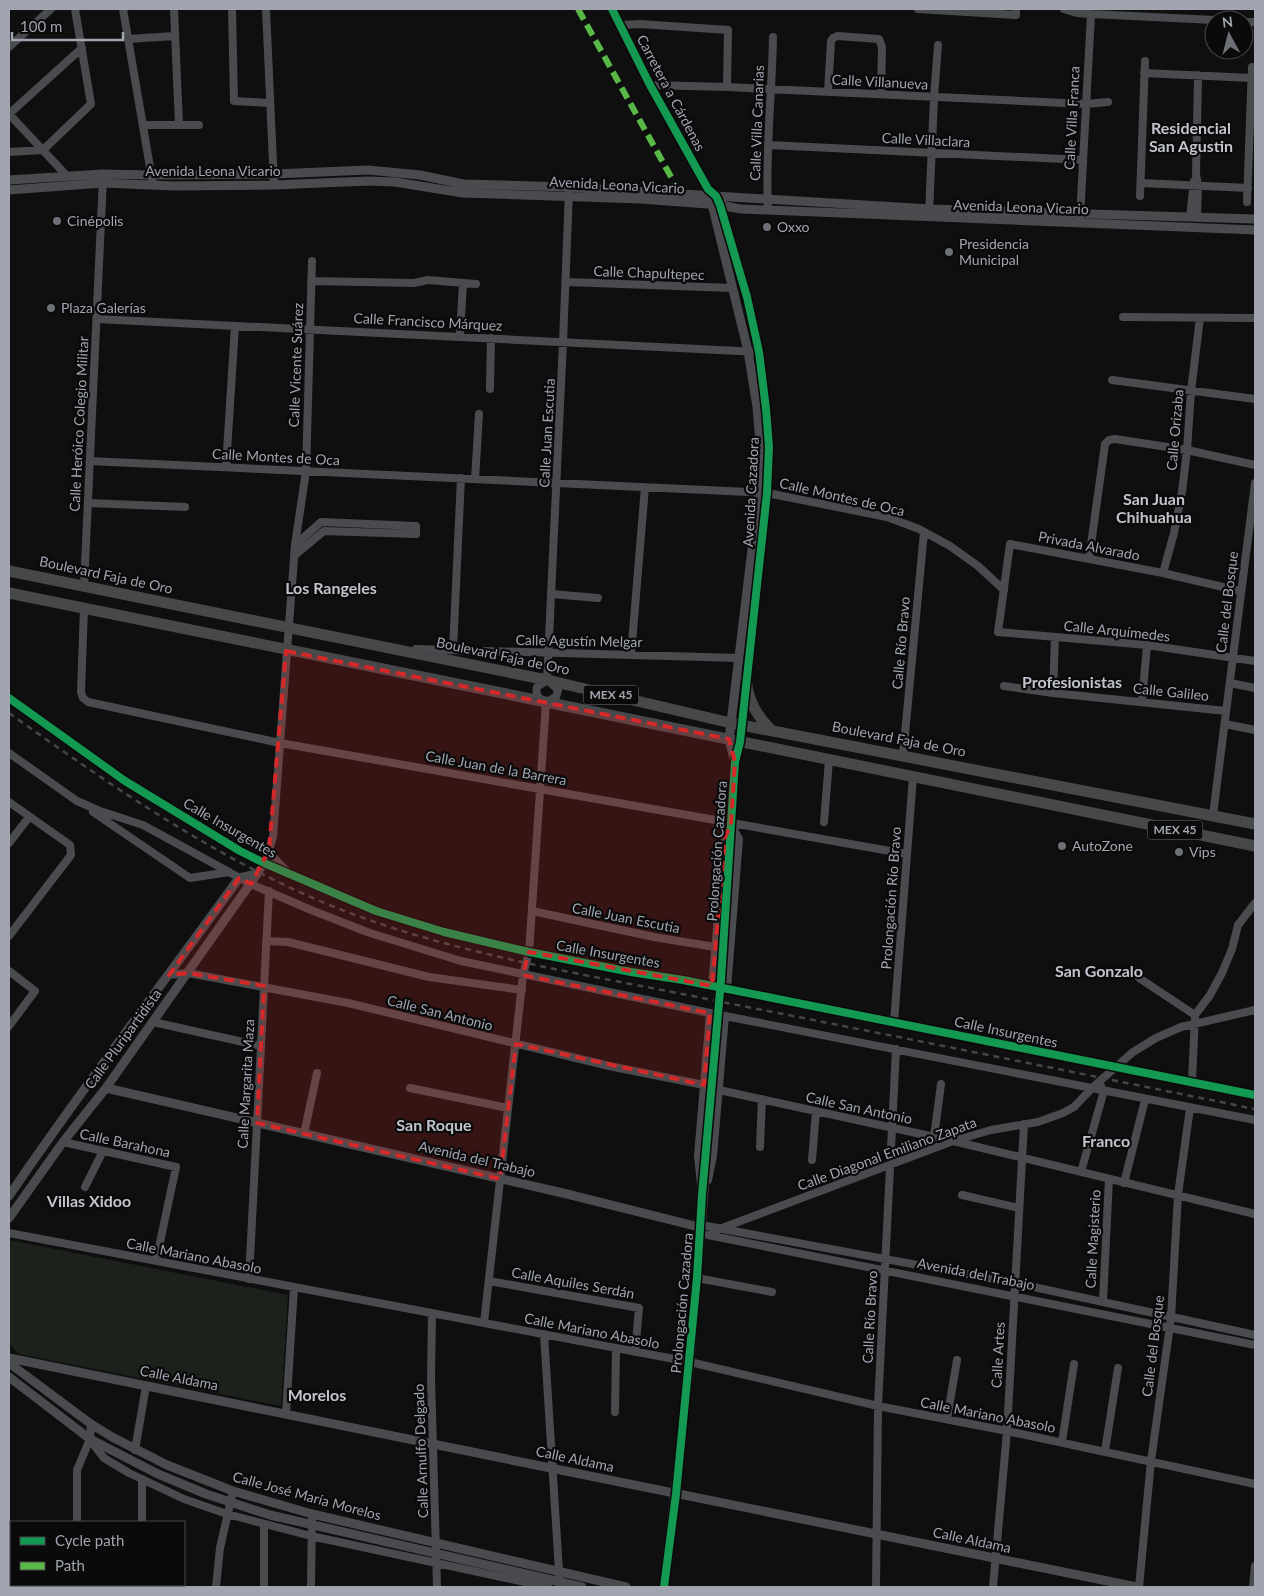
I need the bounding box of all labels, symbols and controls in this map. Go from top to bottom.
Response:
scale bar [12,10,124,42]
north arrow [1204,10,1254,60]
text: N [1221,13,1234,31]
text: 100 m [20,17,62,35]
street label: Carretera a Cárdenas [634,32,709,154]
street label: Calle Villa Canarias [746,65,767,181]
street label: Calle Villa Franca [1060,66,1083,170]
street label: Calle Villanueva [831,70,929,93]
district label: Residencial San Agustin [1149,118,1233,155]
street label: Calle Villaclara [881,129,971,150]
street label: Avenida Leona Vicario [145,162,281,179]
street label: Avenida Leona Vicario [549,172,685,197]
street label: Avenida Leona Vicario [953,196,1089,217]
place label: Cinépolis [67,212,123,229]
marker: Cinépolis [51,215,63,227]
place label: Oxxo [777,218,810,235]
marker: Oxxo [761,221,773,233]
place label: Presidencia Municipal [959,235,1029,268]
marker: Presidencia Municipal [943,246,955,258]
street label: Calle Chapultepec [593,262,705,283]
place label: Plaza Galerías [61,299,146,316]
marker: Plaza Galerías [45,302,57,314]
street label: Calle Vicente Suárez [285,302,306,428]
street label: Calle Francisco Márquez [353,309,503,334]
street label: Calle Heróico Colegio Militar [65,336,92,512]
street label: Calle Juan Escutia [535,378,558,488]
street label: Calle Orizaba [1162,389,1187,471]
street label: Avenida Cazadora [739,436,762,547]
street label: Calle Montes de Oca [212,445,340,468]
street label: Calle Montes de Oca [778,474,906,519]
district label: San Juan Chihuahua [1116,489,1192,526]
street label: Privada Alvarado [1037,527,1141,564]
street label: Calle del Bosque [1212,550,1241,654]
street label: Boulevard Faja de Oro [38,552,174,597]
district label: Los Rangeles [285,578,377,597]
street label: Calle Río Bravo [888,596,913,690]
street label: Calle Arquímedes [1063,616,1171,645]
street label: Calle Agustín Melgar [515,631,643,650]
street label: Boulevard Faja de Oro [435,633,571,678]
district label: Profesionistas [1022,672,1122,691]
street label: Calle Galileo [1132,679,1210,704]
road number: MEX 45 [584,686,638,704]
street label: Boulevard Faja de Oro [831,717,967,760]
street label: Calle Juan de la Barrera [424,747,568,788]
street label: Prolongación Cazadora [703,780,730,922]
street label: Calle Insurgentes [181,794,280,861]
road number: MEX 45 [1148,820,1202,840]
street label: Prolongación Río Bravo [877,826,904,970]
place label: AutoZone [1072,837,1133,854]
marker: AutoZone [1056,840,1068,852]
place label: Vips [1189,843,1216,860]
marker: Vips [1173,846,1185,858]
street label: Calle Juan Escutia [571,899,681,936]
street label: Calle Insurgentes [555,936,661,971]
district label: San Gonzalo [1055,961,1143,980]
street label: Calle Pluripartidista [81,985,165,1092]
street label: Calle San Antonio [385,991,495,1034]
street label: Calle Insurgentes [953,1012,1059,1051]
street label: Calle Margarita Maza [234,1019,257,1149]
street label: Calle San Antonio [804,1088,914,1127]
street label: Calle Diagonal Emiliano Zapata [795,1113,979,1194]
district label: San Roque [396,1115,472,1134]
street label: Calle Barahona [78,1125,172,1160]
district label: Franco [1082,1131,1130,1150]
street label: Avenida del Trabajo [417,1137,537,1180]
street label: Calle Magisterio [1081,1189,1104,1289]
district label: Villas Xidoo [46,1191,131,1210]
street label: Prolongación Cazadora [667,1232,696,1374]
street label: Calle Mariano Abasolo [125,1234,263,1277]
street label: Avenida del Trabajo [916,1254,1036,1293]
street label: Calle Aquiles Serdán [510,1263,636,1302]
street label: Calle Río Bravo [859,1270,880,1364]
street label: Calle del Bosque [1138,1294,1167,1398]
street label: Calle Mariano Abasolo [523,1309,661,1352]
street label: Calle Artes [987,1321,1008,1389]
street label: Calle Aldama [138,1362,220,1393]
street label: Calle Arnulfo Delgado [410,1384,431,1518]
district label: Morelos [288,1385,346,1404]
street label: Calle Mariano Abasolo [919,1393,1057,1436]
street label: Calle Aldama [534,1442,616,1475]
street label: Calle José María Morelos [231,1467,383,1524]
legend [10,1521,185,1586]
street label: Calle Aldama [931,1523,1013,1556]
text: Cycle path [55,1531,124,1549]
text: Path [55,1556,85,1574]

